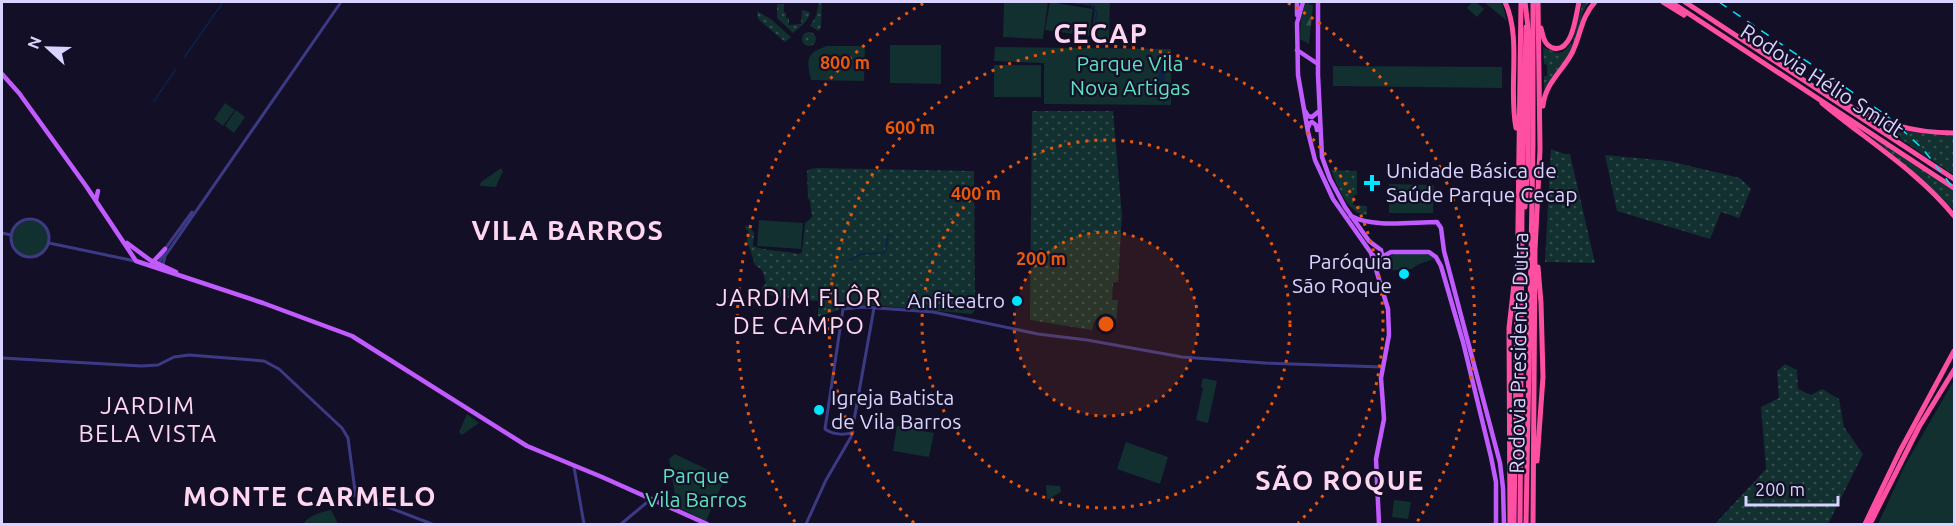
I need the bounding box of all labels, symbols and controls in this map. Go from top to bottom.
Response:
north arrow [18,18,78,78]
district label: CECAP [1054,18,1148,48]
street label: Rodovia Hélio Smidt [1737,18,1909,142]
text: N [24,33,45,51]
park label: Parque Vila Nova Artigas [1070,51,1190,99]
text: 800 m [820,52,870,72]
text: 600 m [885,117,935,137]
place label: Unidade Básica de Saúde Parque Cecap [1386,158,1578,206]
marker: Unidade Básica de Saúde Parque Cecap [1363,174,1381,192]
text: 400 m [951,183,1001,203]
district label: VILA BARROS [472,215,664,245]
street label: Rodovia Presidente Dutra [1504,232,1532,474]
text: 200 m [1016,248,1066,268]
place label: Paróquia São Roque [1292,249,1392,297]
marker: Paróquia São Roque [1397,267,1411,281]
district label: JARDIM FLÔR DE CAMPO [716,283,882,339]
place label: Anfiteatro [907,288,1005,312]
marker: Anfiteatro [1010,294,1024,308]
centre of rings [1096,314,1116,334]
place label: Igreja Batista de Vila Barros [831,385,961,433]
district label: JARDIM BELA VISTA [78,392,218,447]
marker: Igreja Batista de Vila Barros [812,403,826,417]
park label: Parque Vila Barros [645,463,747,511]
district label: SÃO ROQUE [1255,464,1425,495]
scale bar [1746,469,1838,507]
text: 200 m [1755,479,1805,499]
district label: MONTE CARMELO [183,481,437,511]

